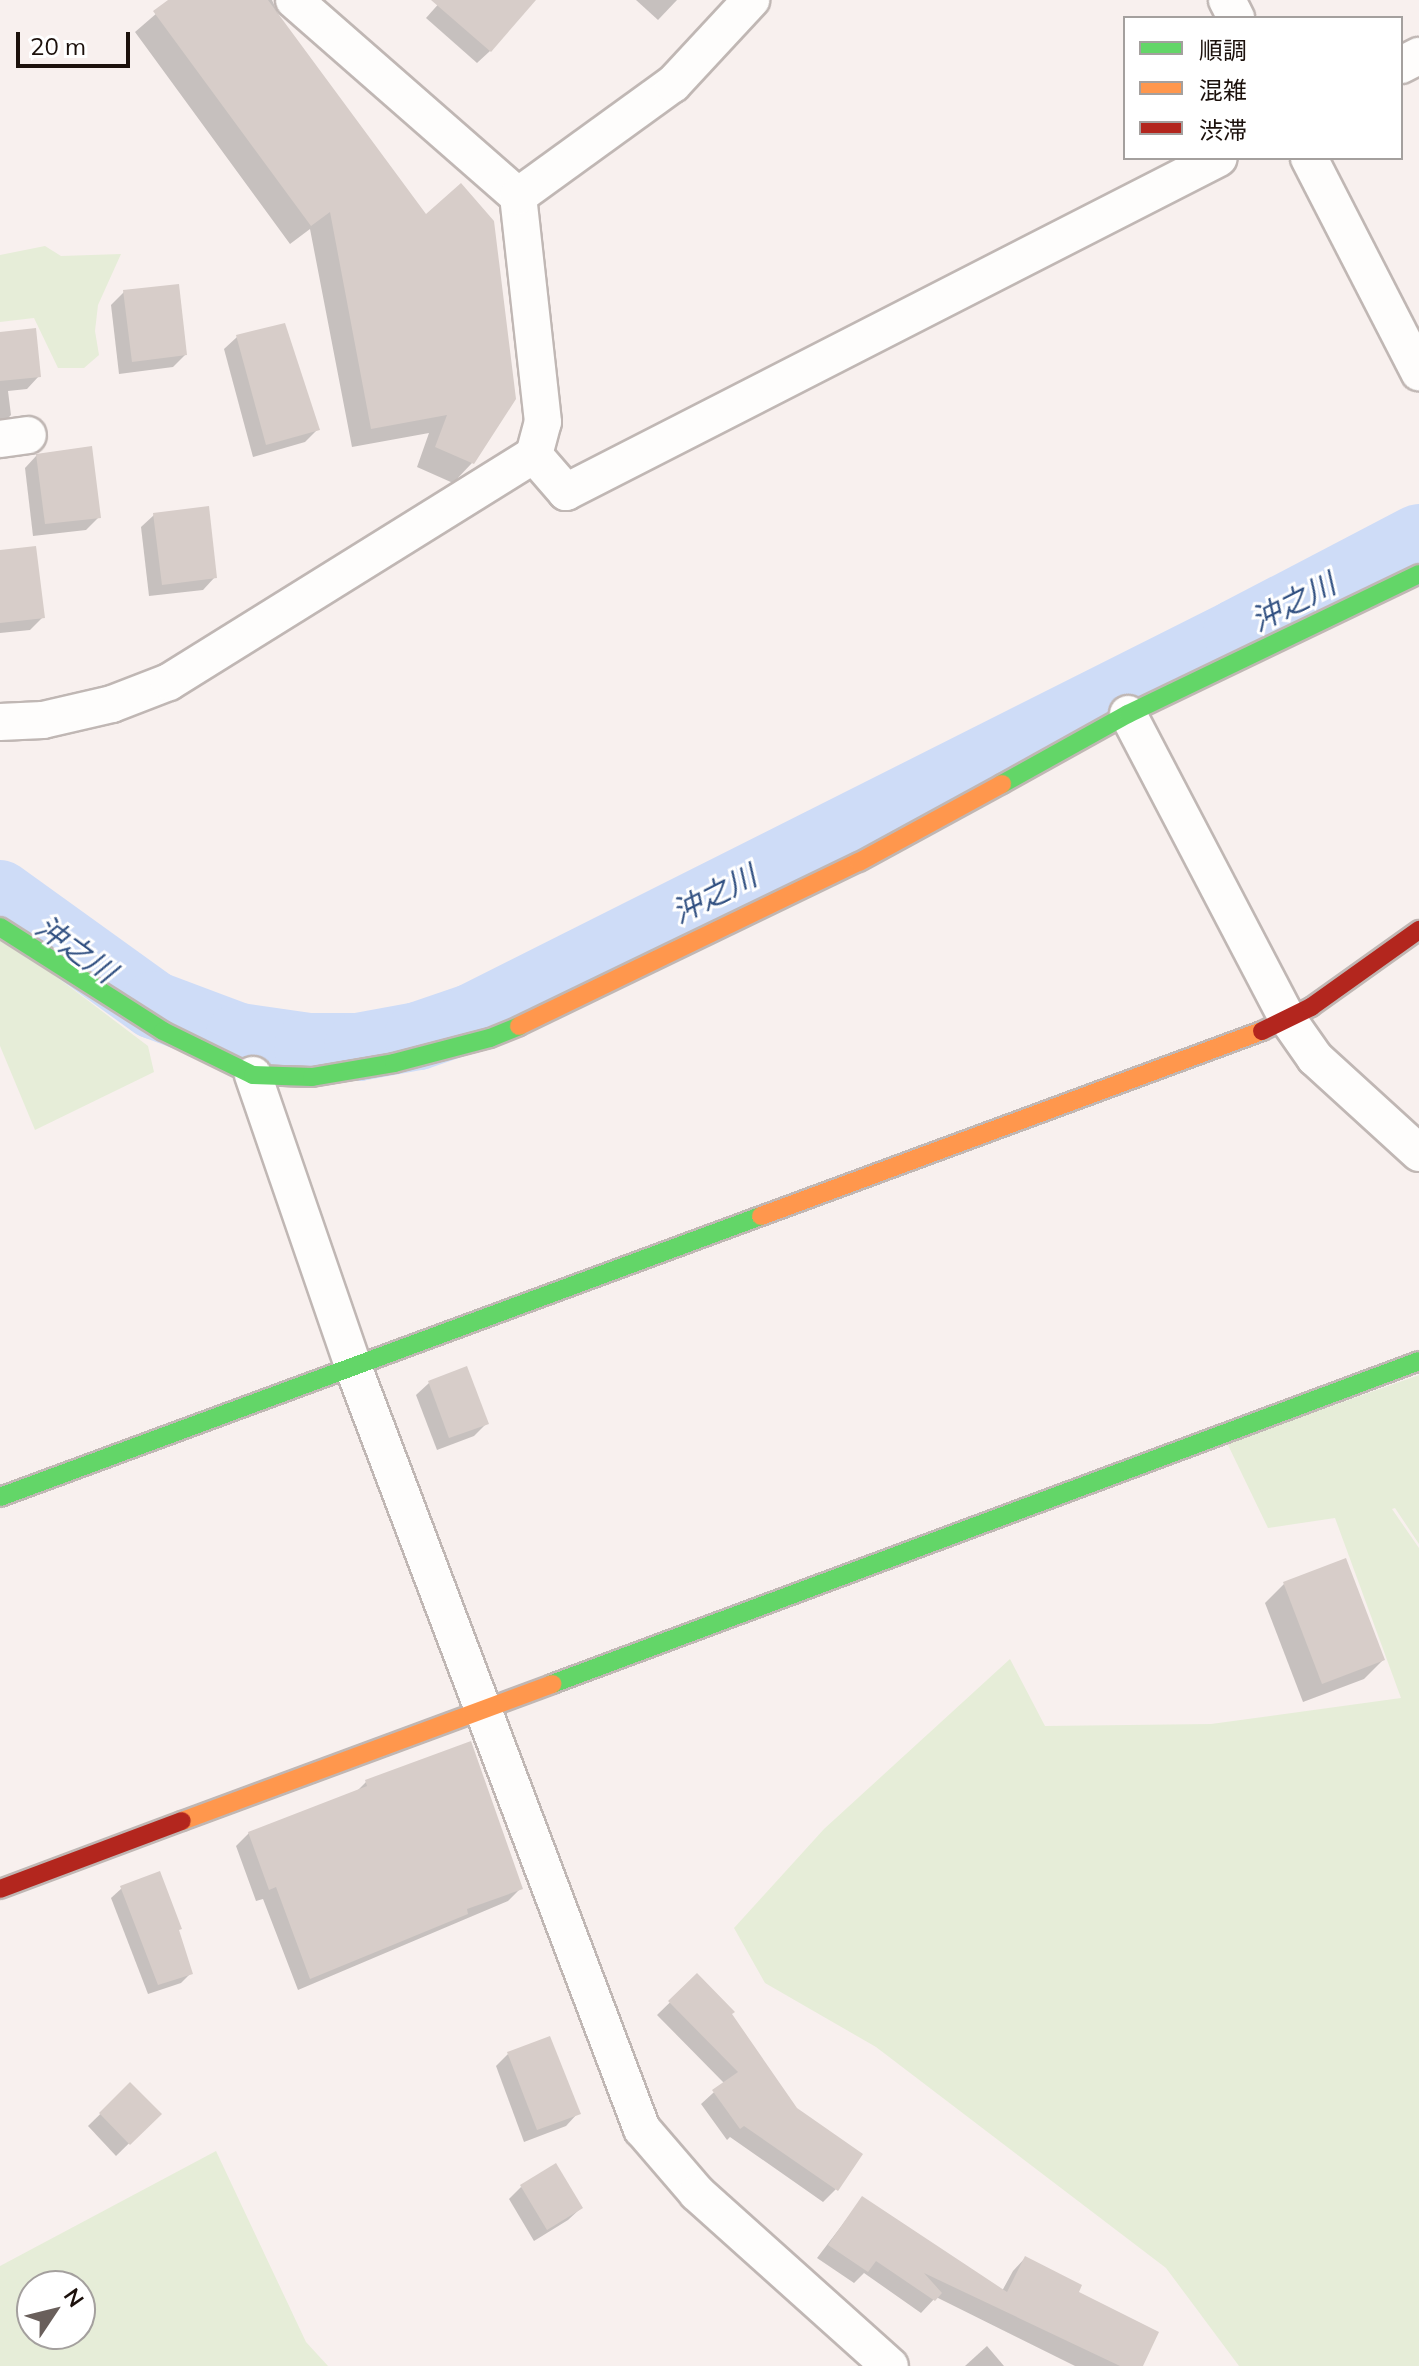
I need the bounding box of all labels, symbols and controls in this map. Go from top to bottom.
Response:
scale bar [20,16,134,66]
legend [1123,16,1403,160]
text: 20 m [30,31,86,61]
text: 順調 [1199,35,1247,65]
text: 混雑 [1199,75,1247,105]
text: 渋滞 [1199,115,1247,145]
water label: 沖之川 [1245,566,1341,638]
water label: 沖之川 [666,858,762,930]
water label: 沖之川 [29,908,123,990]
north arrow [16,2270,96,2350]
text: N [58,2283,90,2312]

